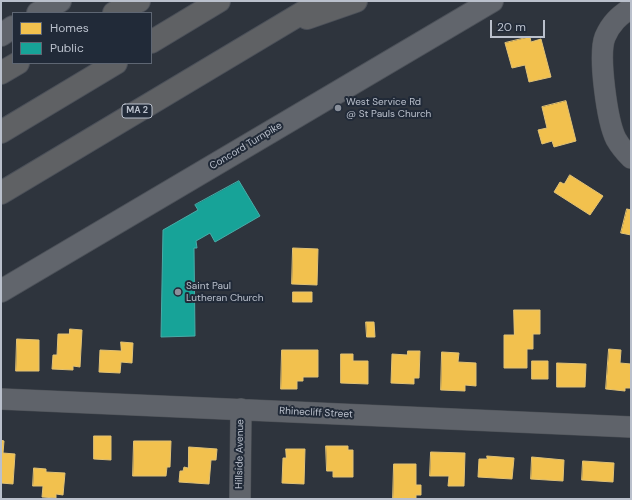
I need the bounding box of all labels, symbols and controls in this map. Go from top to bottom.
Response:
legend [12,12,152,64]
scale bar [492,12,547,38]
text: 20 m [497,19,526,35]
text: Homes [50,20,89,36]
text: Public [50,40,84,56]
place label: West Service Rd @ St Pauls Church [346,96,431,120]
marker: West Service Rd @ St Pauls Church [333,103,343,113]
road number: MA 2 [122,104,152,118]
street label: Concord Turnpike [208,120,284,172]
place label: Saint Paul Lutheran Church [186,280,264,304]
marker: Saint Paul Lutheran Church [173,287,183,297]
street label: Rhinecliff Street [279,405,353,421]
street label: Hillside Avenue [233,419,247,489]

